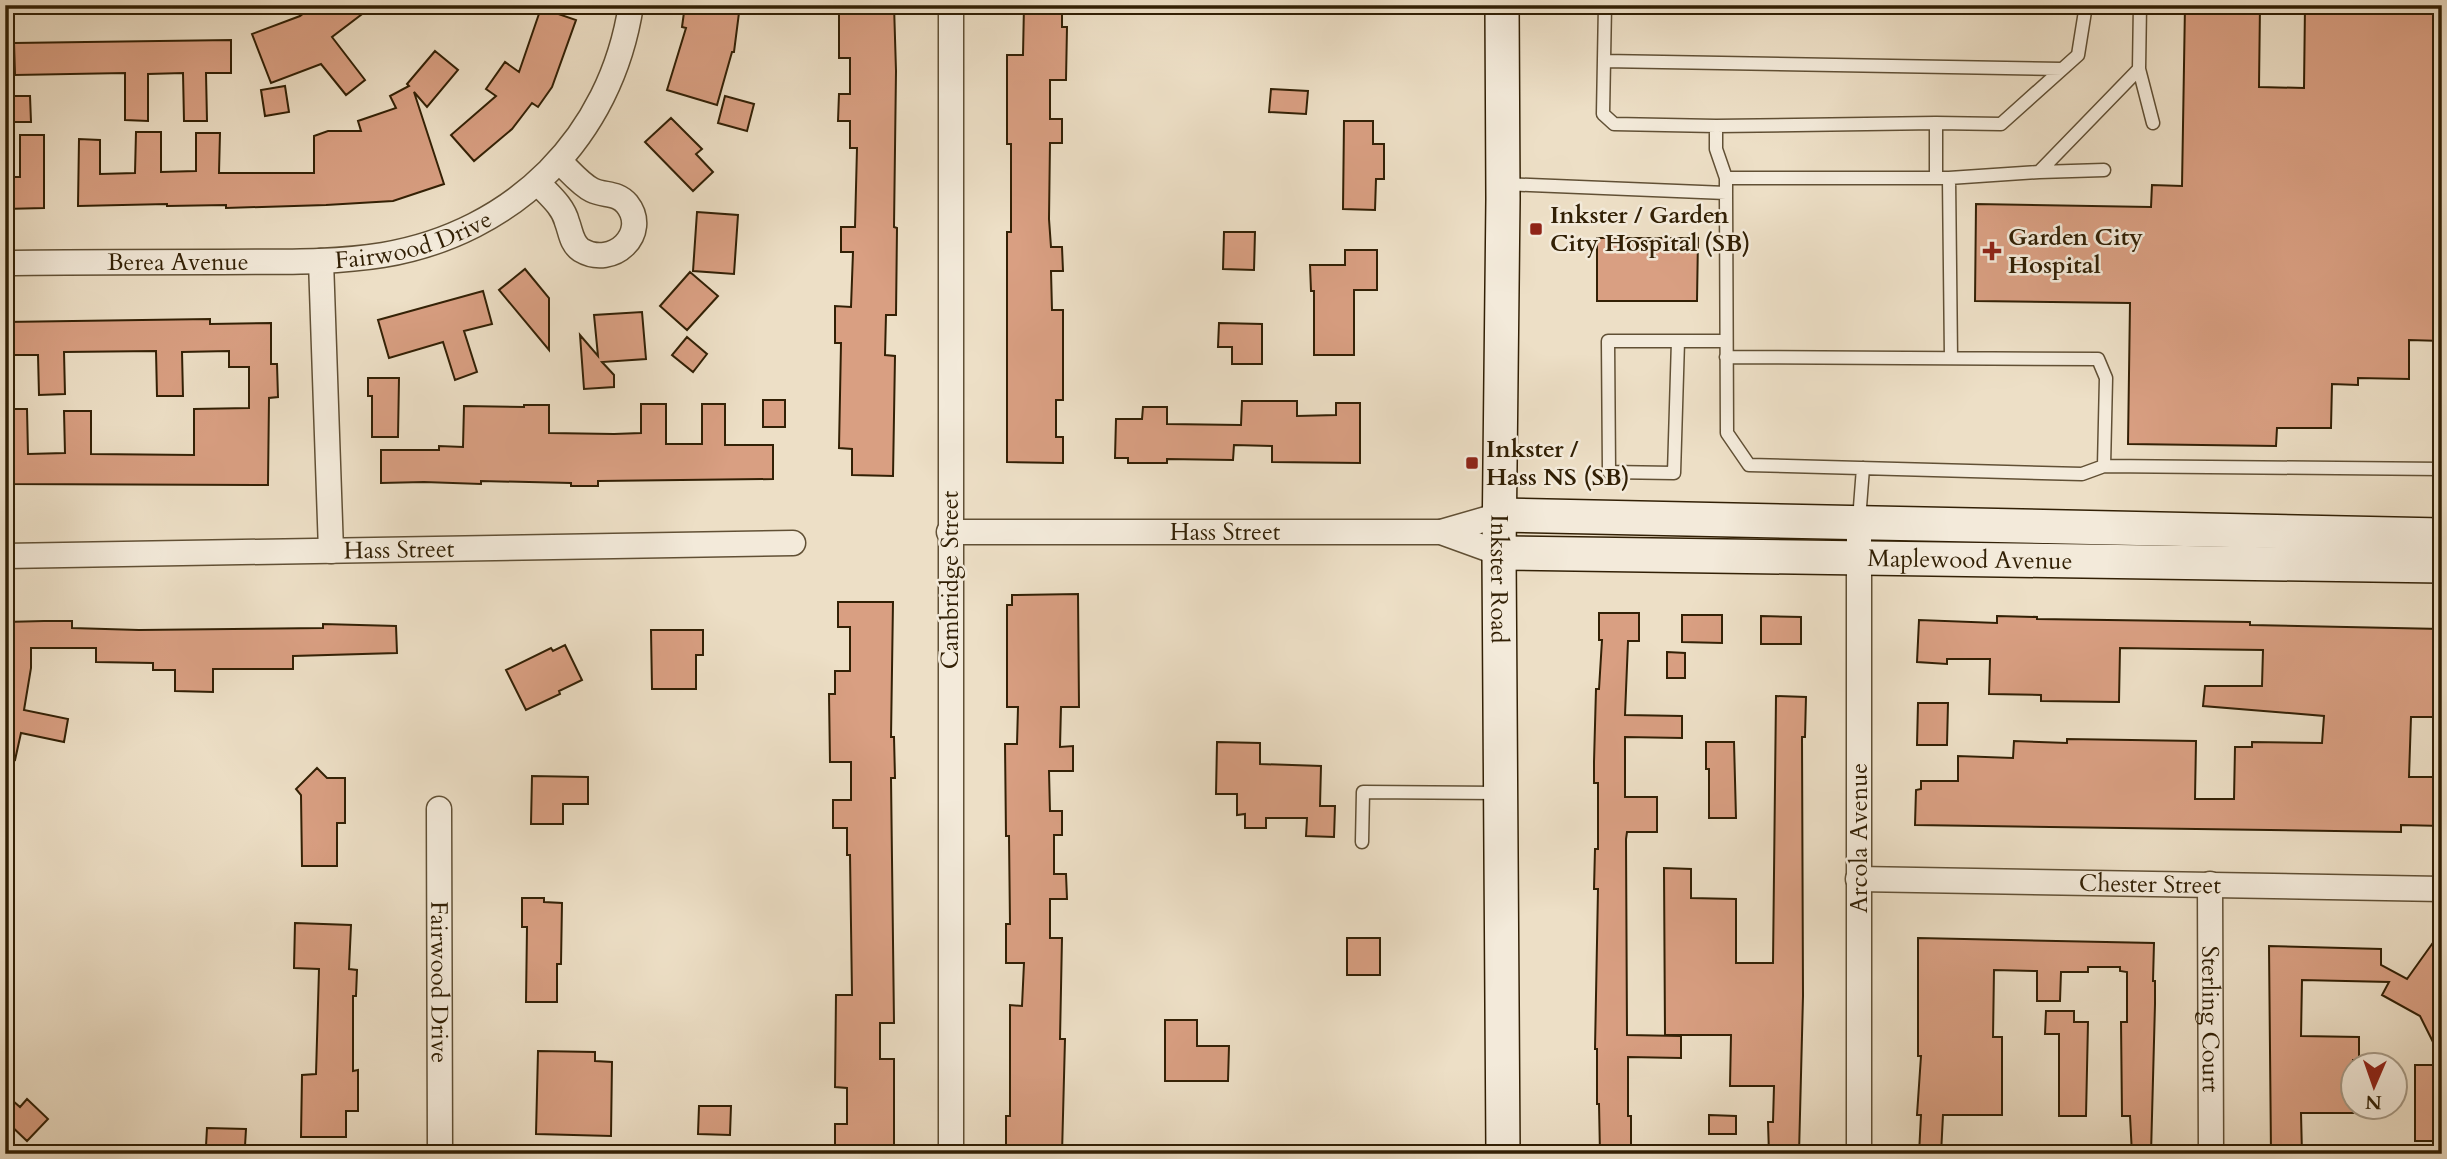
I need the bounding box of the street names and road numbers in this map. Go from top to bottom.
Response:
street label: Fairwood Drive [334,202,498,277]
street label: Berea Avenue [107,245,249,279]
street label: Cambridge Street [934,490,967,669]
street label: Inkster Road [1482,514,1516,644]
street label: Hass Street [1170,516,1281,549]
street label: Hass Street [343,532,455,567]
street label: Maplewood Avenue [1867,542,2073,577]
street label: Arcola Avenue [1843,763,1876,913]
street label: Chester Street [2079,866,2222,902]
street label: Fairwood Drive [423,901,456,1063]
street label: Sterling Court [2194,946,2227,1093]

